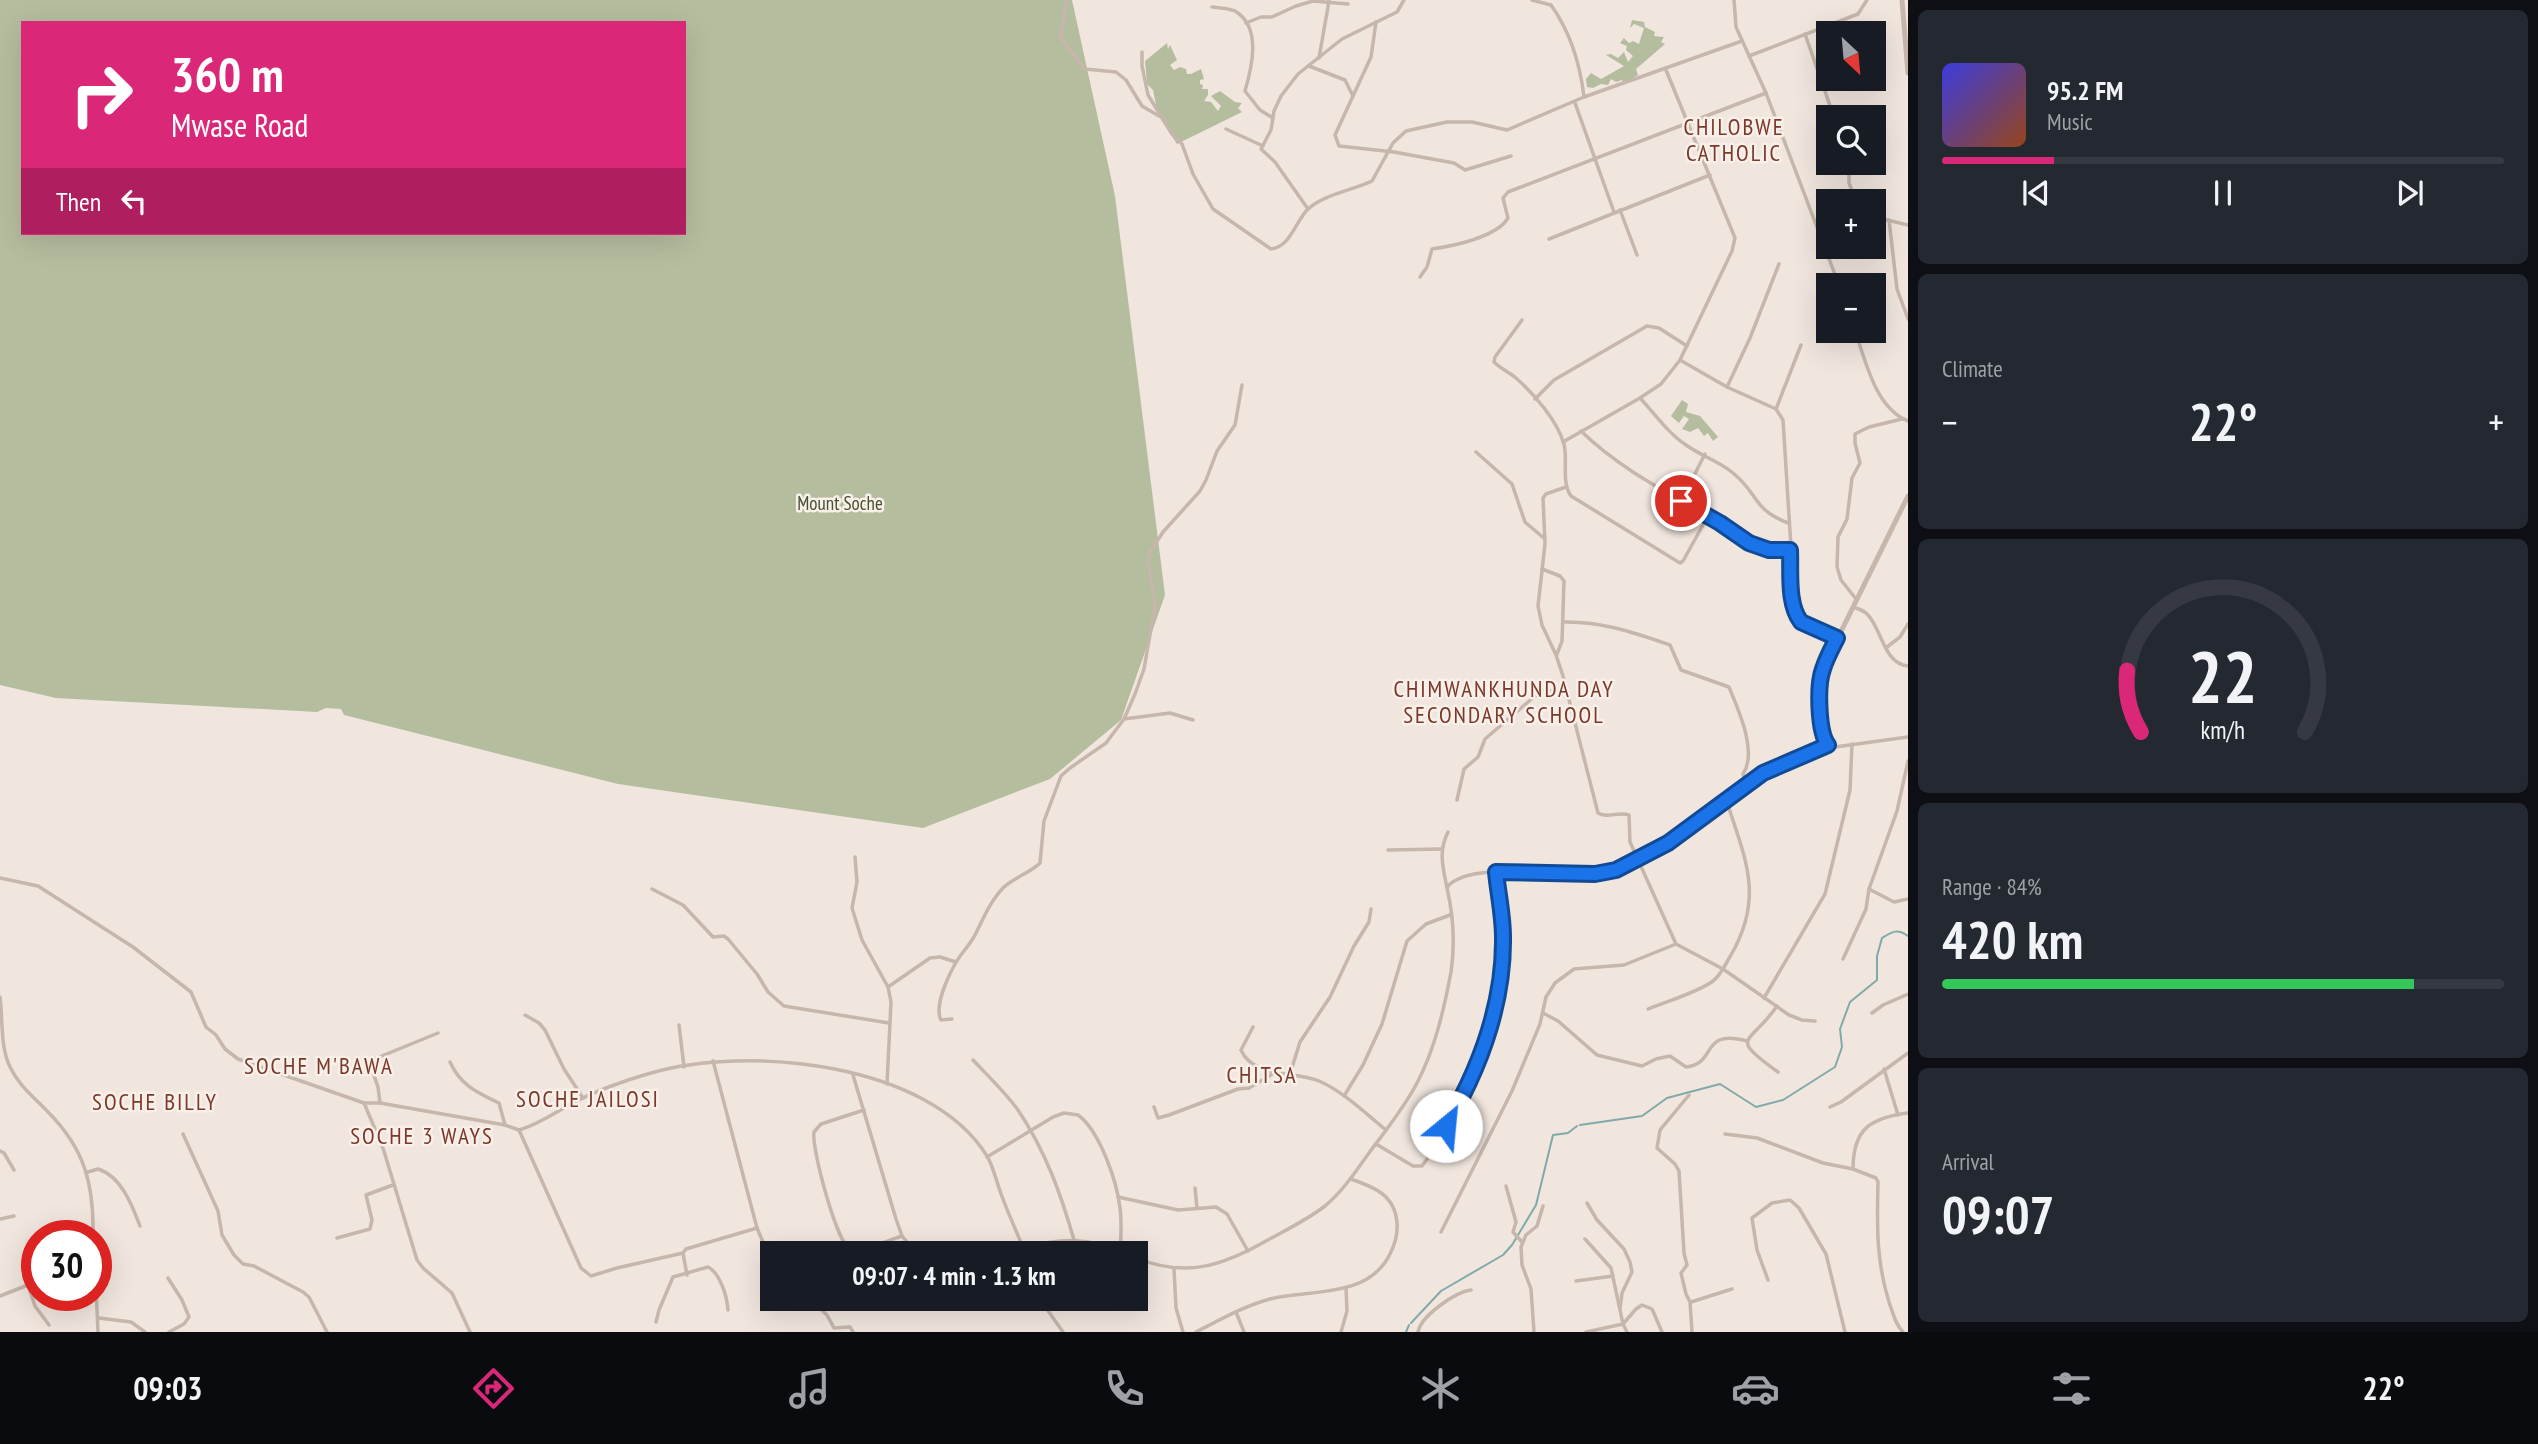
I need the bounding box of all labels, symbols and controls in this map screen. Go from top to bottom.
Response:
north arrow [1816,21,1886,91]
map controls [1816,21,1886,343]
text: 360 m [171,42,284,106]
icon: right [56,49,147,140]
text: 95.2 FM [2047,74,2123,107]
text: Mwase Road [171,104,308,146]
button: search [1816,105,1886,175]
text: Music [2047,107,2093,136]
district label: CHILOBWE CATHOLIC [1683,112,1785,167]
icon: previous [2017,174,2055,212]
icon: pause [2204,174,2242,212]
icon: next [2391,174,2429,212]
icon: left [115,182,153,220]
text: Then [56,185,101,218]
button: + [1816,189,1886,259]
button: − [1816,273,1886,343]
text: Climate [1942,354,2003,383]
text: 22° [2189,388,2257,455]
text: − [1942,397,1958,446]
text: + [2488,397,2504,446]
pin [1651,471,1711,531]
icon: arrive [1662,482,1700,520]
park label: Mount Soche [797,491,883,515]
text: 22 [2188,628,2258,722]
district label: CHIMWANKHUNDA DAY SECONDARY SCHOOL [1393,674,1615,729]
text: km/h [2201,714,2245,746]
text: Range · 84% [1942,872,2042,901]
text: 420 km [1942,906,2083,973]
district label: SOCHE M'BAWA [244,1051,394,1080]
district label: CHITSA [1226,1060,1298,1089]
district label: SOCHE JAILOSI [516,1084,660,1113]
district label: SOCHE BILLY [92,1087,218,1116]
position arrow [1409,1089,1483,1163]
district label: SOCHE 3 WAYS [350,1121,494,1150]
text: Arrival [1942,1147,1994,1176]
text: 09:07 [1942,1181,2054,1248]
speed limit sign: 30 [21,1220,112,1311]
text: 09:07 · 4 min · 1.3 km [852,1259,1056,1292]
icon: directions [469,1364,518,1413]
icon: music [785,1364,834,1413]
icon: phone [1100,1364,1149,1413]
icon: climate [1416,1364,1465,1413]
icon: car [1731,1364,1780,1413]
icon: filters [2047,1364,2096,1413]
text: 09:03 [133,1367,203,1409]
text: 22° [2362,1367,2405,1409]

